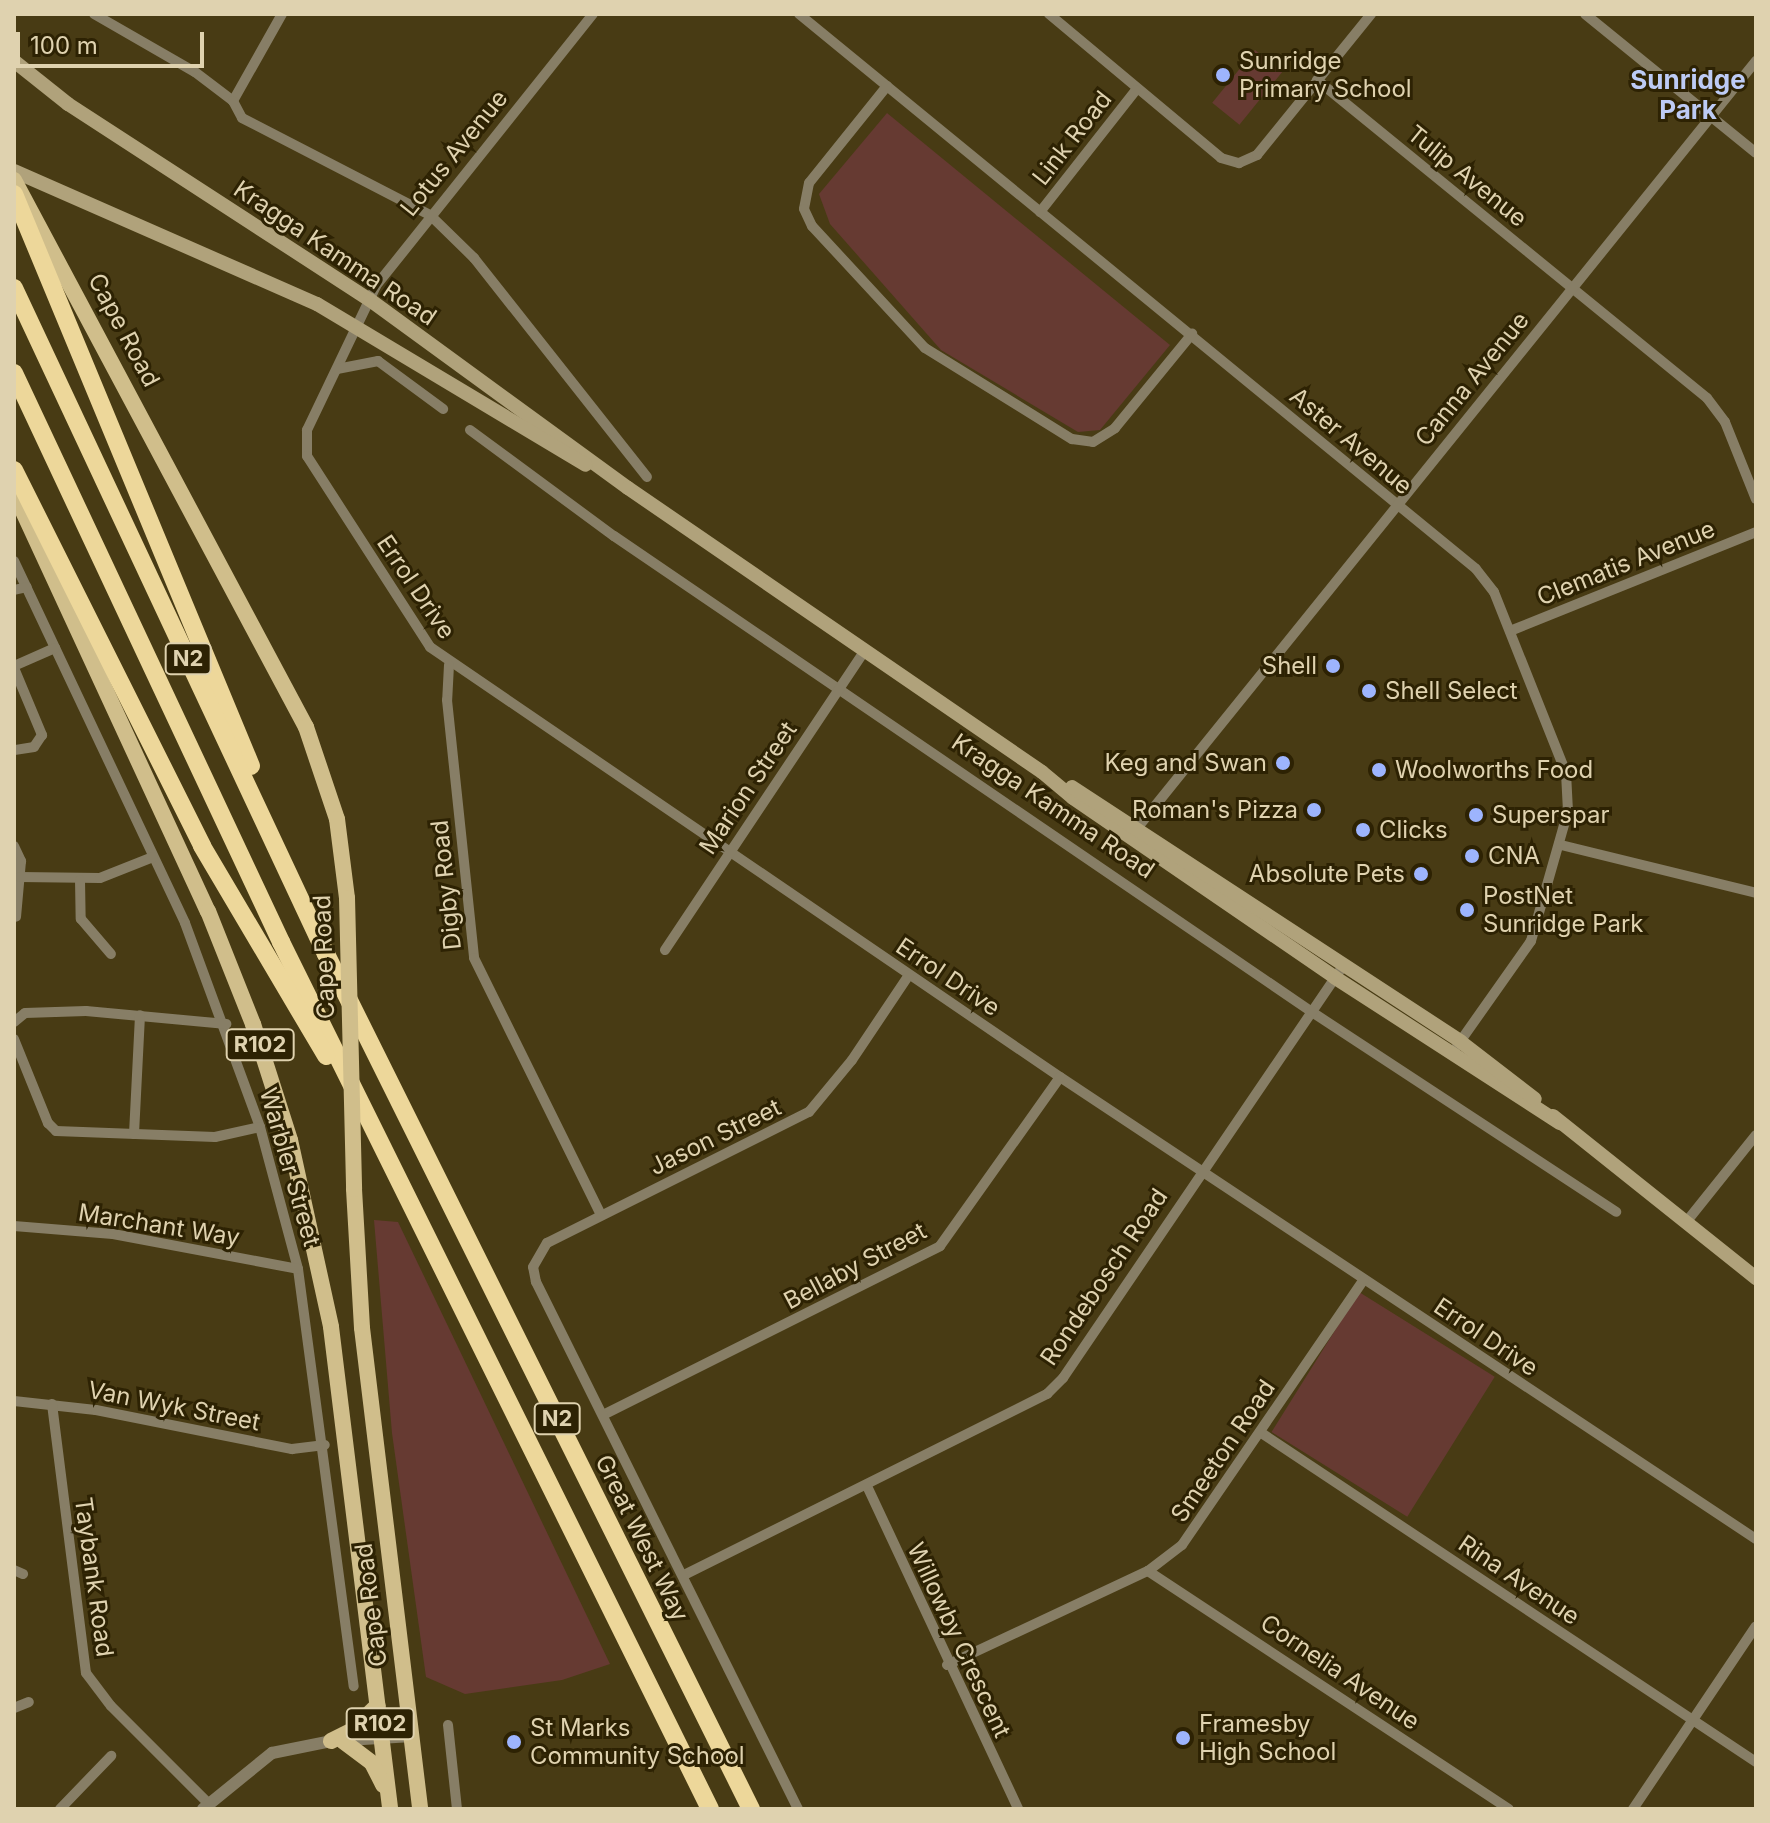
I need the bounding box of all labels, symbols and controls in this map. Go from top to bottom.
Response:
scale bar [20,16,208,66]
text: 100 m [30,31,98,60]
place label: Sunridge Primary School [1239,47,1412,103]
district label: Sunridge Park [1630,64,1746,126]
marker: Sunridge Primary School [1214,66,1232,84]
street label: Lotus Avenue [394,84,514,222]
street label: Link Road [1026,85,1118,191]
street label: Tulip Avenue [1401,119,1533,233]
street label: Kragga Kamma Road [228,174,442,332]
street label: Cape Road [82,268,166,392]
street label: Canna Avenue [1409,306,1535,452]
street label: Aster Avenue [1284,381,1418,501]
street label: Clematis Avenue [1533,514,1719,612]
street label: Errol Drive [371,530,461,644]
road number: N2 [164,641,212,677]
place label: Shell [1262,652,1317,680]
marker: Shell [1324,657,1342,675]
place label: Shell Select [1385,677,1518,705]
marker: Shell Select [1360,682,1378,700]
street label: Marion Street [693,716,803,860]
street label: Kragga Kamma Road [946,727,1160,885]
place label: Keg and Swan [1105,749,1267,777]
marker: Keg and Swan [1274,754,1292,772]
place label: Woolworths Food [1395,756,1593,784]
marker: Woolworths Food [1370,761,1388,779]
place label: Roman's Pizza [1132,796,1298,824]
marker: Roman's Pizza [1305,801,1323,819]
place label: Superspar [1492,801,1609,829]
marker: Superspar [1467,806,1485,824]
place label: Clicks [1379,816,1448,844]
street label: Digby Road [425,819,467,951]
marker: Clicks [1354,821,1372,839]
place label: CNA [1488,842,1540,870]
marker: CNA [1463,847,1481,865]
place label: Absolute Pets [1249,860,1405,888]
marker: Absolute Pets [1412,865,1430,883]
place label: PostNet Sunridge Park [1483,882,1644,938]
street label: Cape Road [307,894,341,1020]
marker: PostNet Sunridge Park [1458,901,1476,919]
street label: Errol Drive [891,932,1005,1022]
road number: R102 [224,1027,296,1063]
street label: Warbler Street [254,1085,326,1249]
street label: Jason Street [644,1093,786,1181]
street label: Rondebosch Road [1034,1183,1174,1371]
street label: Marchant Way [76,1198,242,1252]
street label: Bellaby Street [779,1216,931,1316]
street label: Errol Drive [1429,1292,1543,1382]
street label: Smeeton Road [1165,1374,1281,1528]
street label: Van Wyk Street [86,1375,262,1437]
road number: N2 [533,1401,581,1437]
street label: Great West Way [589,1450,695,1626]
street label: Taybank Road [69,1495,119,1659]
street label: Rina Avenue [1453,1529,1585,1631]
street label: Willowby Crescent [901,1538,1017,1742]
street label: Cape Road [349,1542,393,1668]
street label: Cornelia Avenue [1255,1608,1425,1736]
road number: R102 [344,1706,416,1742]
place label: Framesby High School [1199,1710,1336,1766]
place label: St Marks Community School [530,1714,745,1770]
marker: Framesby High School [1174,1729,1192,1747]
marker: St Marks Community School [505,1733,523,1751]

